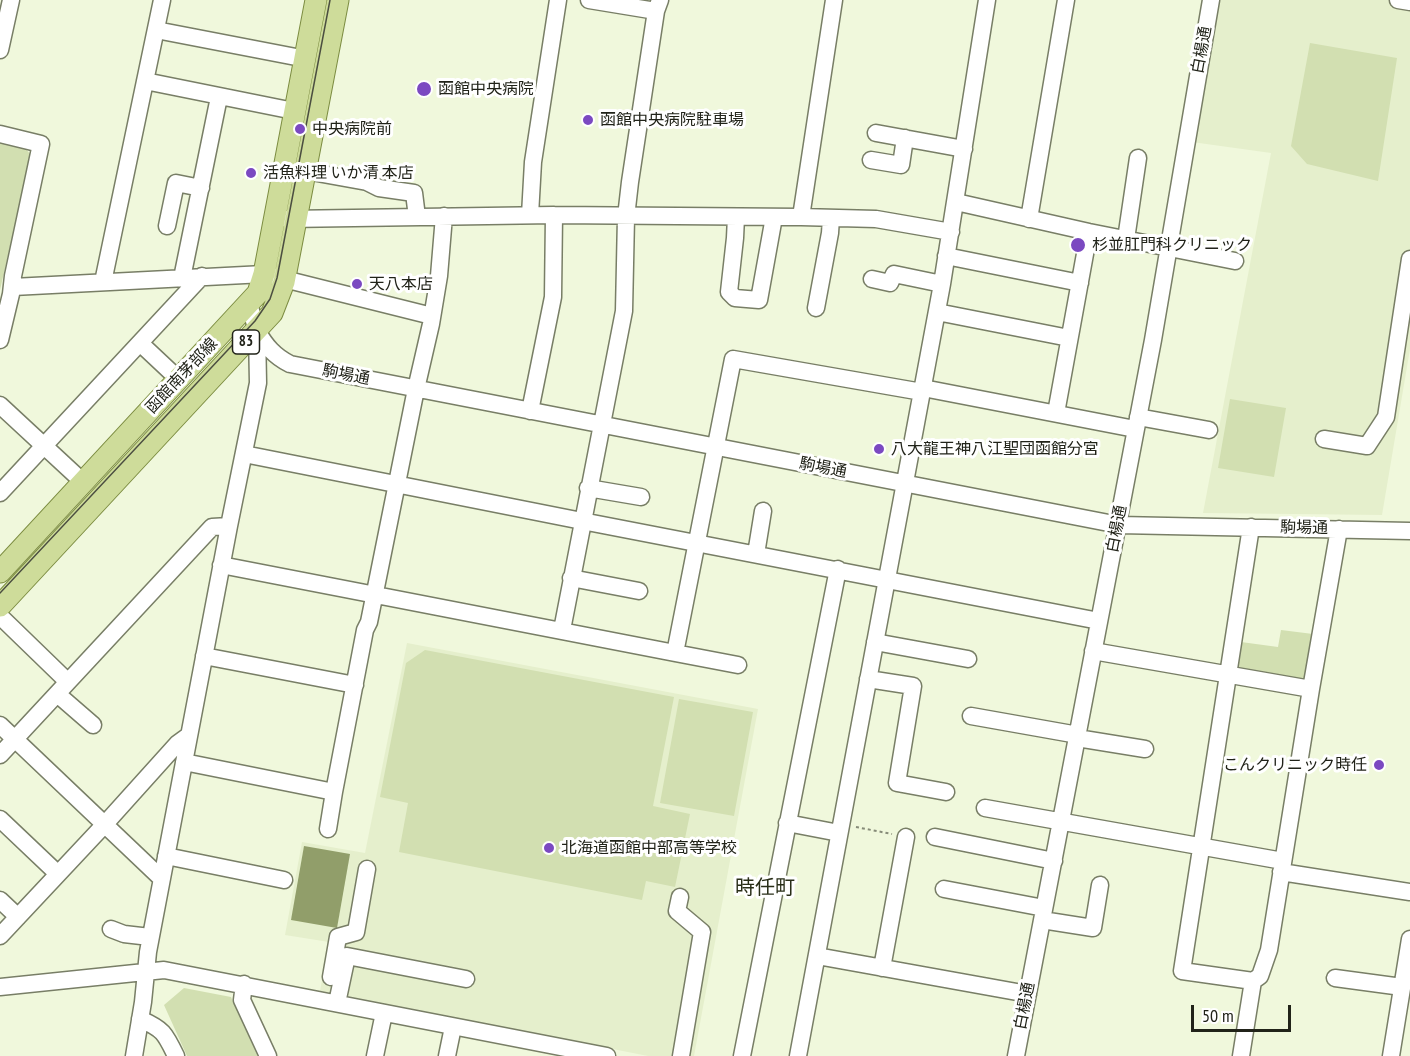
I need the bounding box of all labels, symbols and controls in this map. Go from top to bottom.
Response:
street label: 白楊通 [1188,25,1216,75]
place label: 函館中央病院 [438,79,534,99]
marker: 函館中央病院 [415,80,433,98]
place label: 函館中央病院駐車場 [600,110,744,130]
marker: 函館中央病院駐車場 [581,113,595,127]
place label: 中央病院前 [312,119,392,139]
marker: 中央病院前 [293,122,307,136]
place label: 活魚料理 いか清 本店 [263,163,414,183]
marker: 活魚料理 いか清 本店 [244,166,258,180]
place label: 杉並肛門科クリニック [1092,235,1252,255]
marker: 杉並肛門科クリニック [1069,236,1087,254]
place label: 天八本店 [369,274,433,294]
marker: 天八本店 [350,277,364,291]
road number: 83 [232,330,260,354]
street label: 函館南茅部線 [142,334,222,418]
street label: 駒場通 [321,361,371,389]
place label: 八大龍王神八江聖団函館分宮 [891,439,1099,459]
marker: 八大龍王神八江聖団函館分宮 [872,442,886,456]
street label: 駒場通 [798,454,848,482]
street label: 白楊通 [1103,504,1131,554]
street label: 駒場通 [1280,518,1328,538]
place label: こんクリニック時任 [1223,755,1367,775]
marker: こんクリニック時任 [1372,758,1386,772]
place label: 北海道函館中部高等学校 [561,838,737,858]
marker: 北海道函館中部高等学校 [542,841,556,855]
district label: 時任町 [735,876,795,900]
street label: 白楊通 [1011,981,1039,1031]
scale bar [1194,993,1294,1031]
text: 50 m [1202,1004,1234,1027]

